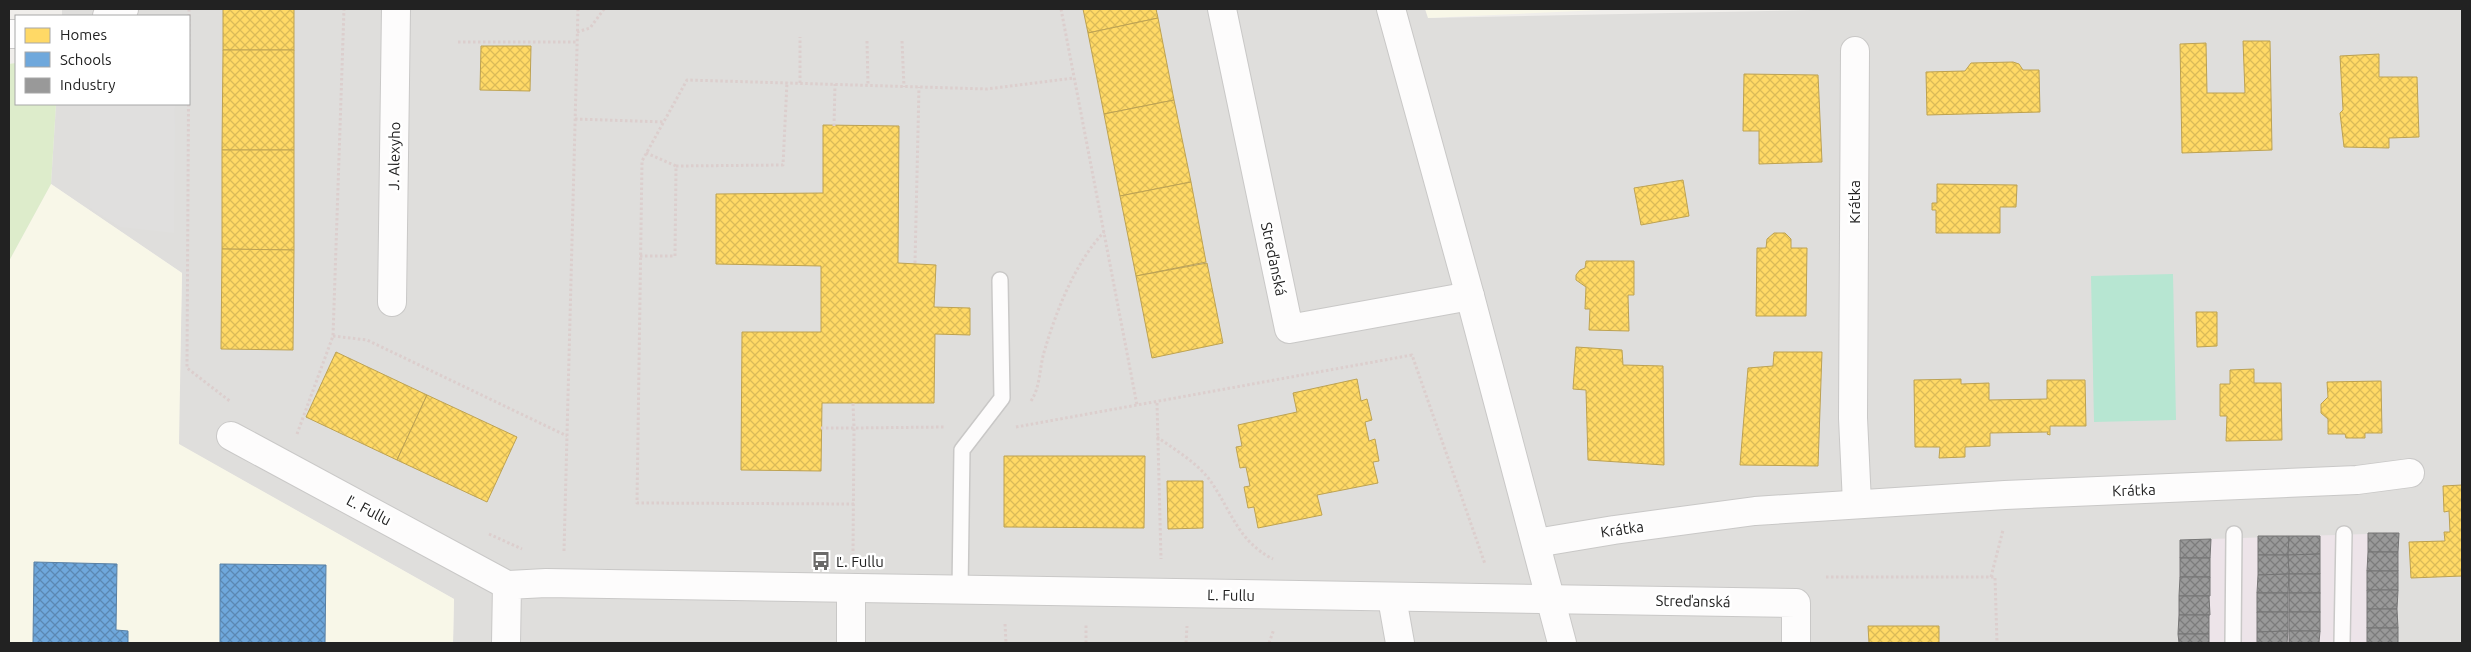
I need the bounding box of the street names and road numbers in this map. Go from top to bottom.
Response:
street label: J. Alexyho [385,122,403,190]
street label: Krátka [1846,180,1863,224]
street label: Streďanská [1258,221,1290,297]
street label: Krátka [2112,481,2156,499]
street label: Ľ. Fullu [344,491,394,529]
street label: Krátka [1599,518,1645,540]
street label: Ľ. Fullu [1207,586,1255,604]
street label: Streďanská [1655,592,1731,610]

